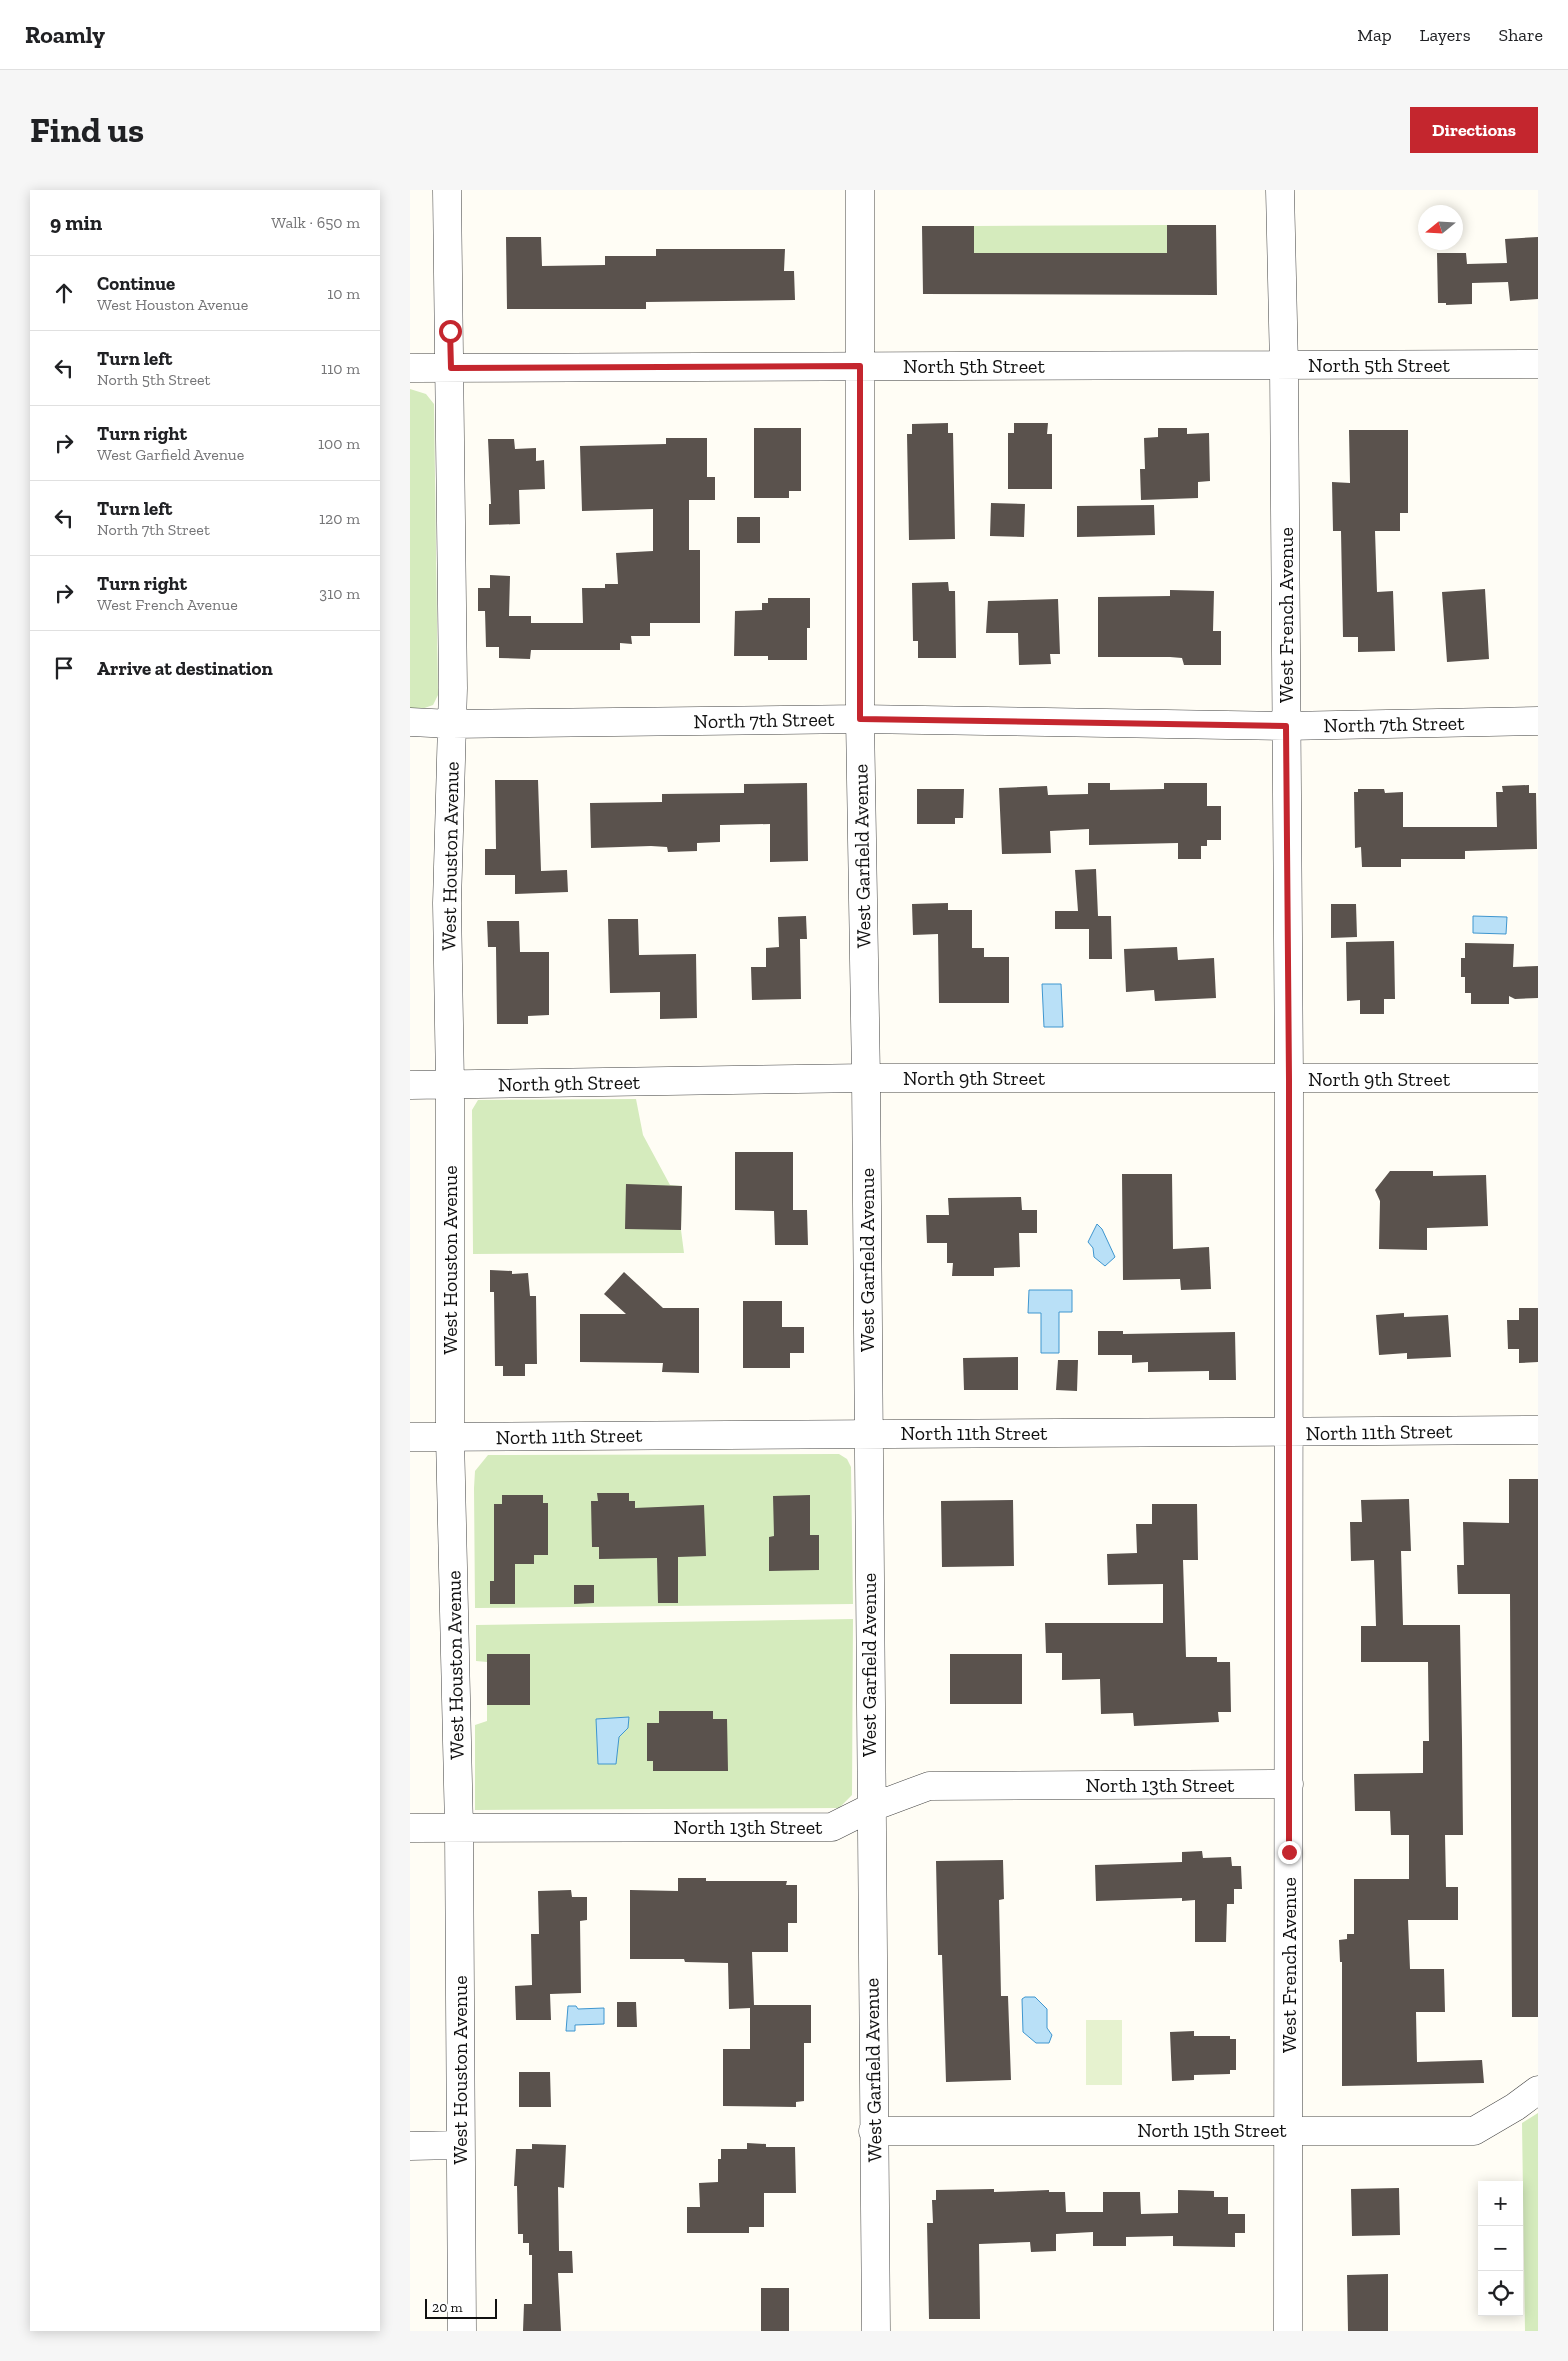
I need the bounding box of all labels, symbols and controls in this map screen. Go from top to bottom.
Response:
text: Roamly [25,20,105,49]
text: Map [1357,24,1392,46]
text: Layers [1420,24,1471,46]
text: Share [1499,24,1543,46]
button: Directions [1410,107,1538,153]
text: Find us [30,109,144,151]
north arrow [1418,205,1463,250]
text: 9 min [50,210,102,235]
text: Walk · 650 m [271,213,360,232]
text: Continue [97,272,175,295]
icon: ahead [50,279,78,307]
text: 10 m [327,284,360,303]
text: West Houston Avenue [97,295,248,314]
route start [439,320,462,343]
text: Turn left [97,347,172,370]
street label: North 5th Street [1308,353,1450,377]
icon: left [50,354,78,382]
street label: North 5th Street [903,354,1045,378]
text: 110 m [321,359,360,378]
text: North 5th Street [97,370,210,389]
text: Turn right [97,422,187,445]
icon: right [50,429,78,457]
text: 100 m [318,434,360,453]
text: West Garfield Avenue [97,445,244,464]
text: Turn left [97,497,172,520]
icon: left [50,504,78,532]
text: 120 m [319,509,360,528]
text: North 7th Street [97,520,210,539]
street label: West French Avenue [1274,527,1298,703]
text: Turn right [97,572,187,595]
icon: right [50,579,78,607]
text: 310 m [319,584,360,603]
text: West French Avenue [97,595,238,614]
icon: arrive [50,654,78,682]
text: Arrive at destination [97,657,273,680]
street label: North 7th Street [693,707,835,733]
street label: North 7th Street [1323,711,1465,737]
street label: West Houston Avenue [436,761,464,951]
street label: West Garfield Avenue [848,764,876,948]
street label: North 9th Street [903,1066,1046,1090]
street label: North 9th Street [1308,1067,1451,1091]
street label: North 9th Street [498,1070,641,1096]
street label: West Houston Avenue [438,1165,462,1355]
street label: West Garfield Avenue [855,1168,879,1352]
street label: North 11th Street [1305,1419,1453,1445]
street label: North 11th Street [901,1421,1048,1445]
street label: North 11th Street [495,1423,643,1449]
street label: West Houston Avenue [441,1570,469,1760]
street label: West Garfield Avenue [857,1573,881,1757]
street label: North 13th Street [1085,1773,1235,1797]
street label: North 13th Street [673,1815,823,1839]
route end [1278,1841,1301,1864]
street label: West French Avenue [1277,1877,1301,2053]
street label: West Houston Avenue [448,1975,472,2165]
street label: West Garfield Avenue [859,1978,887,2162]
street label: North 15th Street [1137,2118,1287,2142]
map controls [1478,2181,1523,2316]
button: + [1478,2181,1523,2226]
button: − [1478,2226,1523,2271]
button: locate [1478,2271,1523,2316]
scale bar [425,2296,498,2319]
text: 20 m [432,2299,463,2316]

